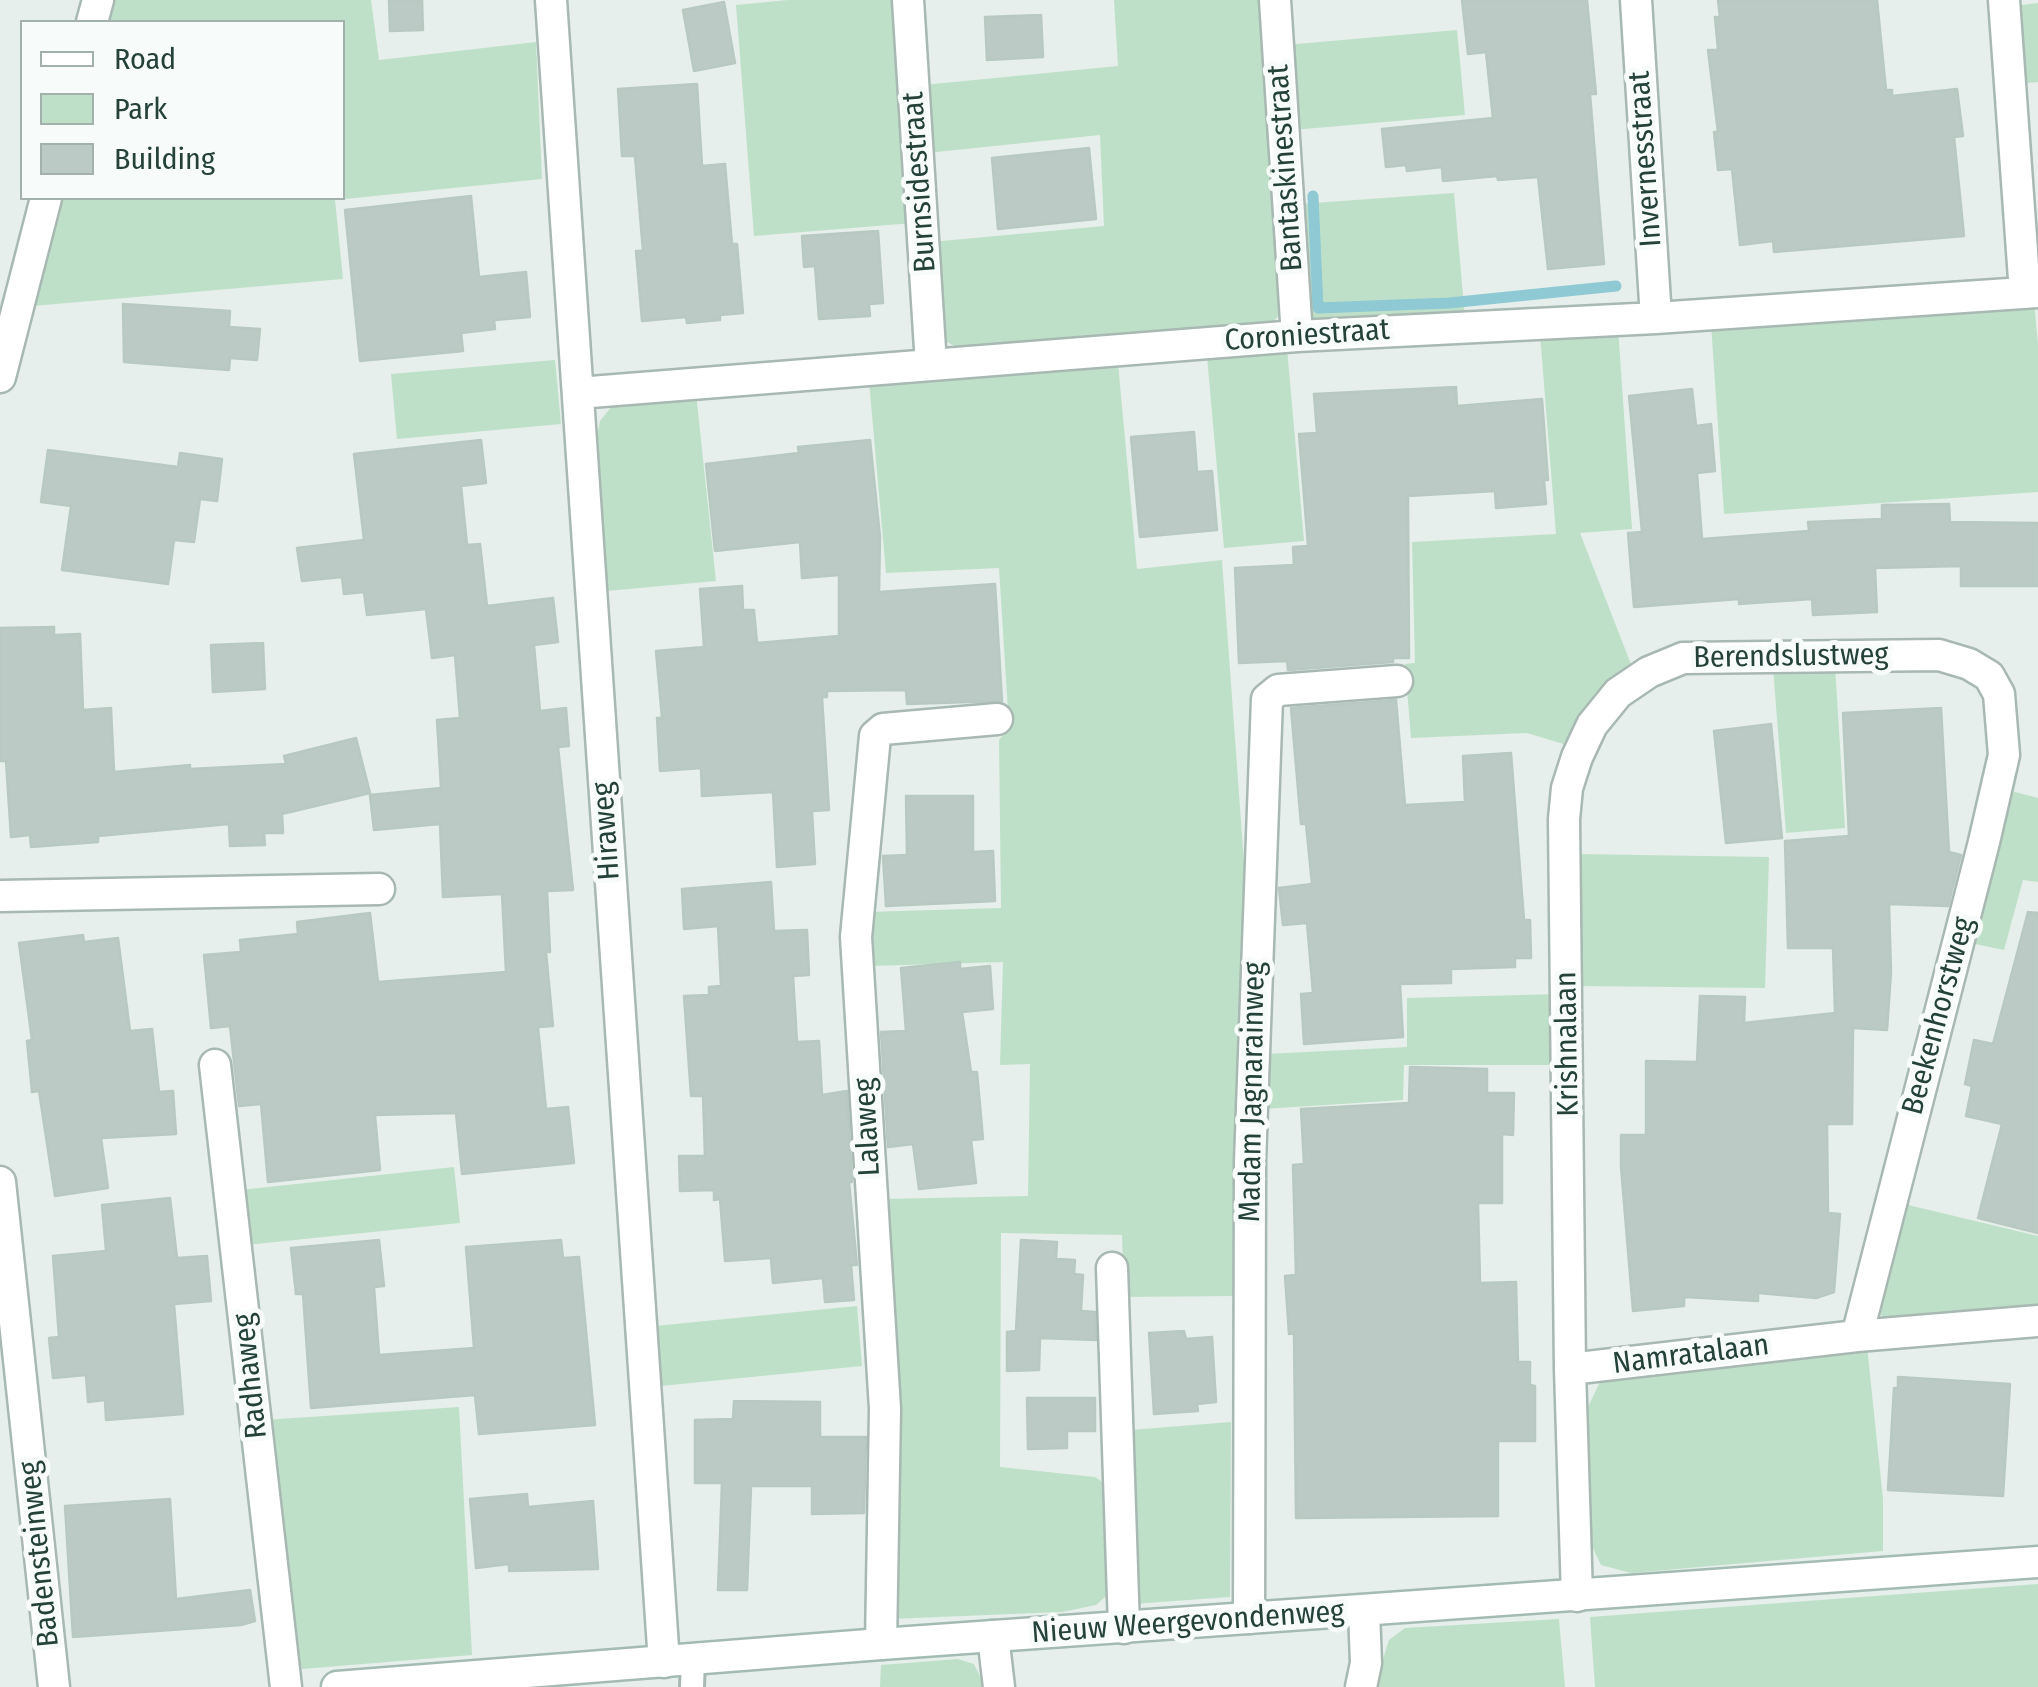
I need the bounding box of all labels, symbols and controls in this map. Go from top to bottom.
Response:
legend [20,20,345,200]
text: Road [114,41,176,77]
street label: Bantaskinestraat [1261,63,1311,273]
street label: Invernesstraat [1622,70,1670,248]
text: Park [114,91,167,127]
street label: Burnsidestraat [896,91,944,273]
text: Building [114,141,215,177]
street label: Coroniestraat [1223,312,1391,360]
street label: Berendslustweg [1693,637,1889,677]
street label: Hiraweg [586,781,628,881]
street label: Beekenhorstweg [1895,913,1983,1119]
street label: Madam Jagnarainweg [1233,962,1273,1222]
street label: Krishnalaan [1549,971,1587,1117]
street label: Lalaweg [847,1077,889,1177]
street label: Radhaweg [227,1312,275,1440]
street label: Namratalaan [1611,1328,1771,1382]
street label: Badensteinweg [12,1459,68,1649]
street label: Nieuw Weergevondenweg [1030,1594,1346,1652]

